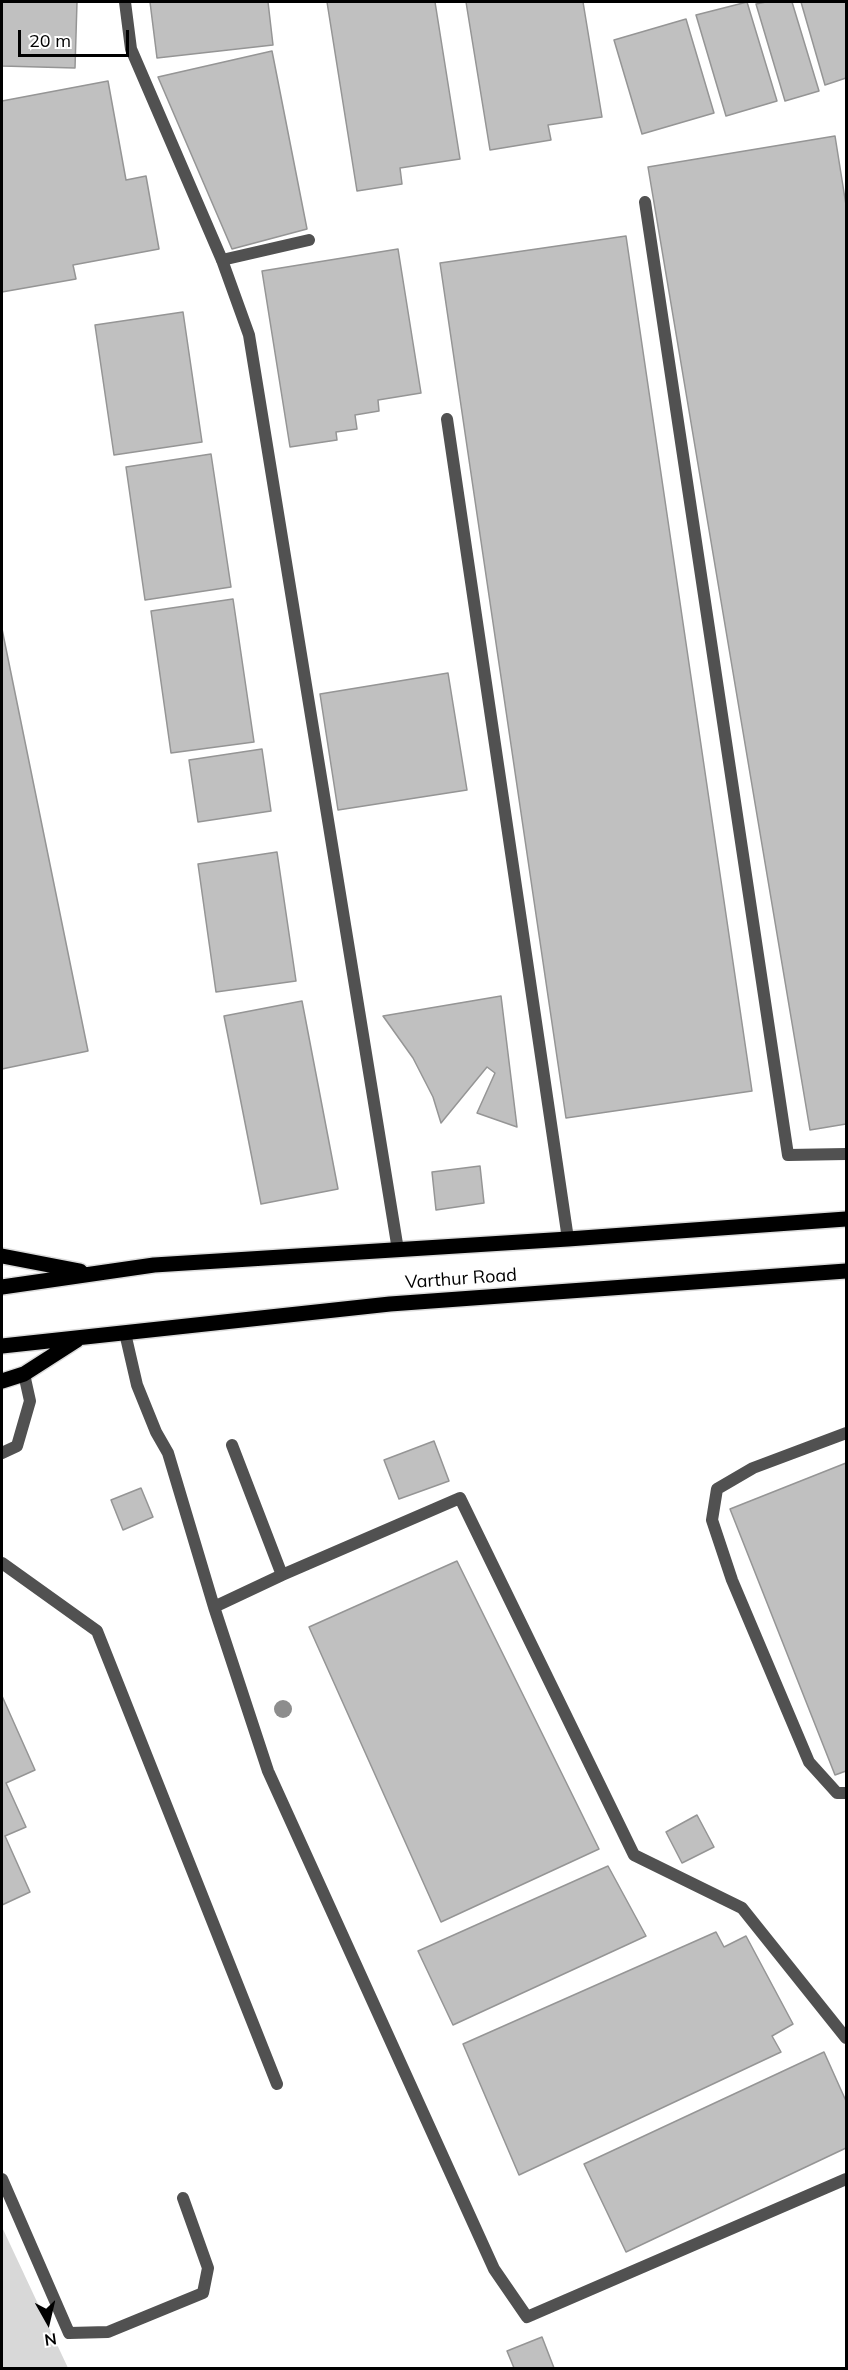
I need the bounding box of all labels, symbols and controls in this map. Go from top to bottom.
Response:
scale bar [21,18,132,56]
text: 20 m [29,29,71,52]
street label: Varthur Road [404,1264,518,1294]
north arrow [18,2292,78,2352]
text: N [43,2329,58,2351]

